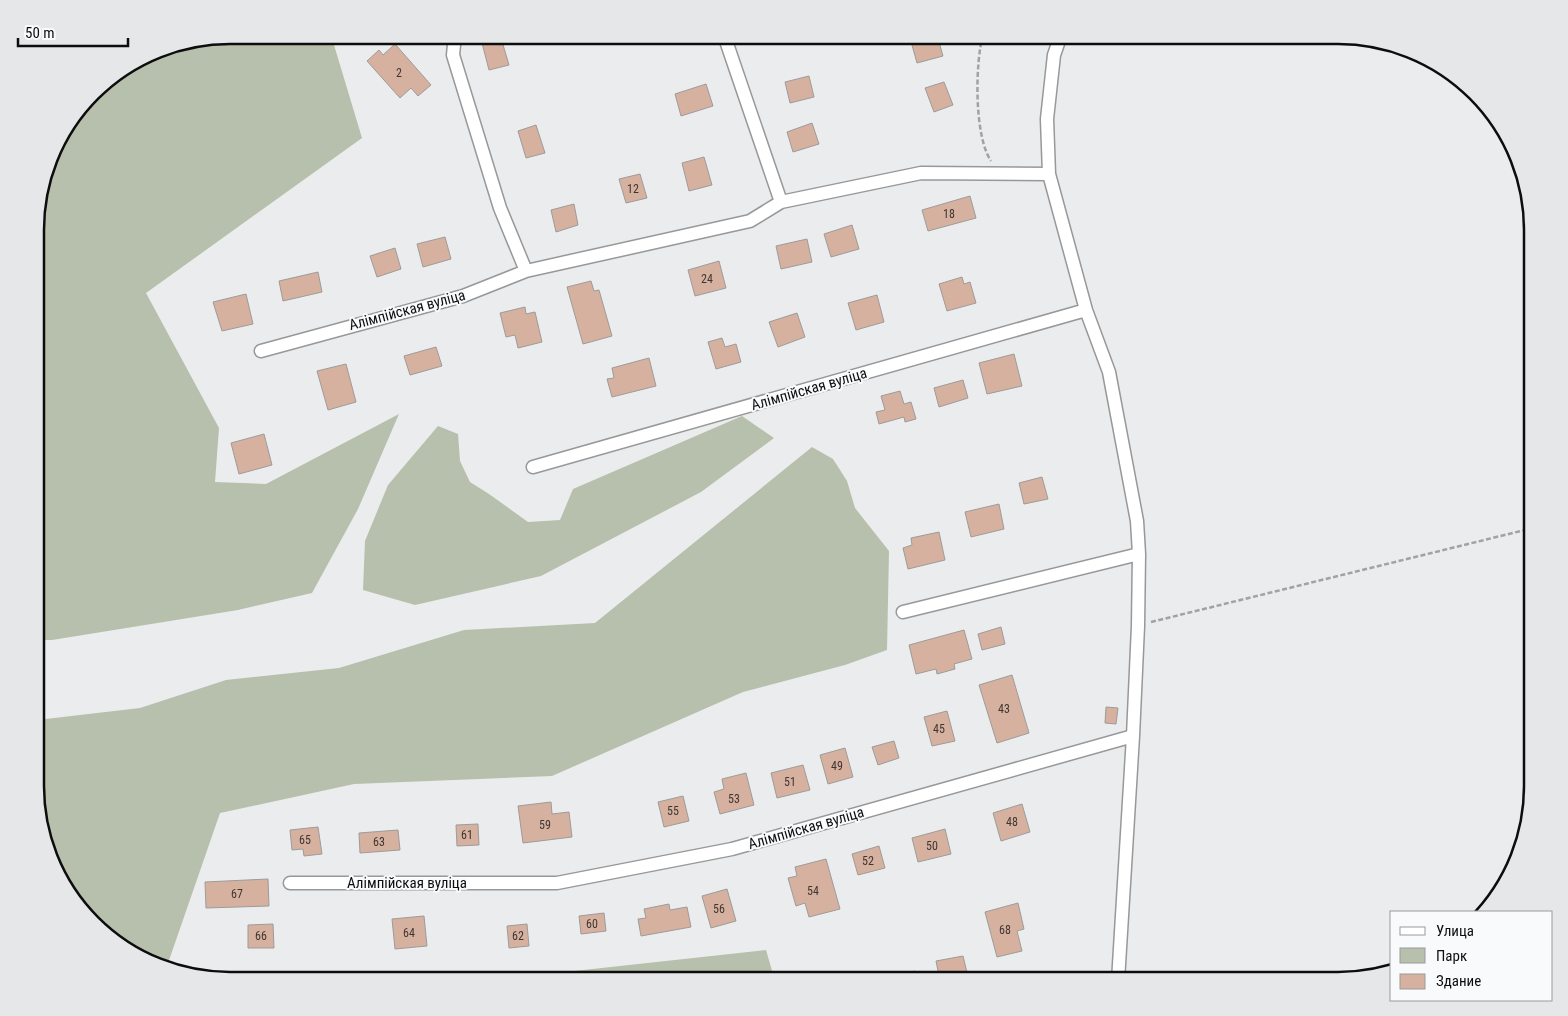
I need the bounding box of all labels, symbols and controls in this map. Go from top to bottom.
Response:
scale bar [18,15,128,47]
text: 50 m [25,24,55,42]
house number: 2 [396,66,402,80]
house number: 12 [627,182,639,196]
house number: 18 [943,207,955,221]
house number: 24 [701,272,713,286]
street label: Алімпійская вуліца [347,286,467,334]
street label: Алімпійская вуліца [749,364,869,414]
house number: 43 [998,702,1010,716]
house number: 45 [933,722,945,736]
house number: 49 [831,759,843,773]
house number: 51 [784,775,796,789]
house number: 53 [728,792,740,806]
street label: Алімпійская вуліца [746,803,866,853]
house number: 55 [667,804,679,818]
house number: 48 [1006,815,1018,829]
house number: 59 [539,818,551,832]
house number: 61 [461,828,473,842]
house number: 65 [299,833,311,847]
house number: 63 [373,835,385,849]
house number: 50 [926,839,938,853]
house number: 52 [862,854,874,868]
street label: Алімпійская вуліца [347,874,467,892]
house number: 54 [807,884,819,898]
house number: 67 [231,887,243,901]
house number: 56 [713,902,725,916]
legend [1390,911,1553,1001]
house number: 60 [586,917,598,931]
text: Улица [1436,922,1474,940]
house number: 68 [999,923,1011,937]
house number: 64 [403,926,415,940]
house number: 66 [255,929,267,943]
house number: 62 [512,929,524,943]
text: Парк [1436,947,1467,965]
text: Здание [1436,972,1481,990]

